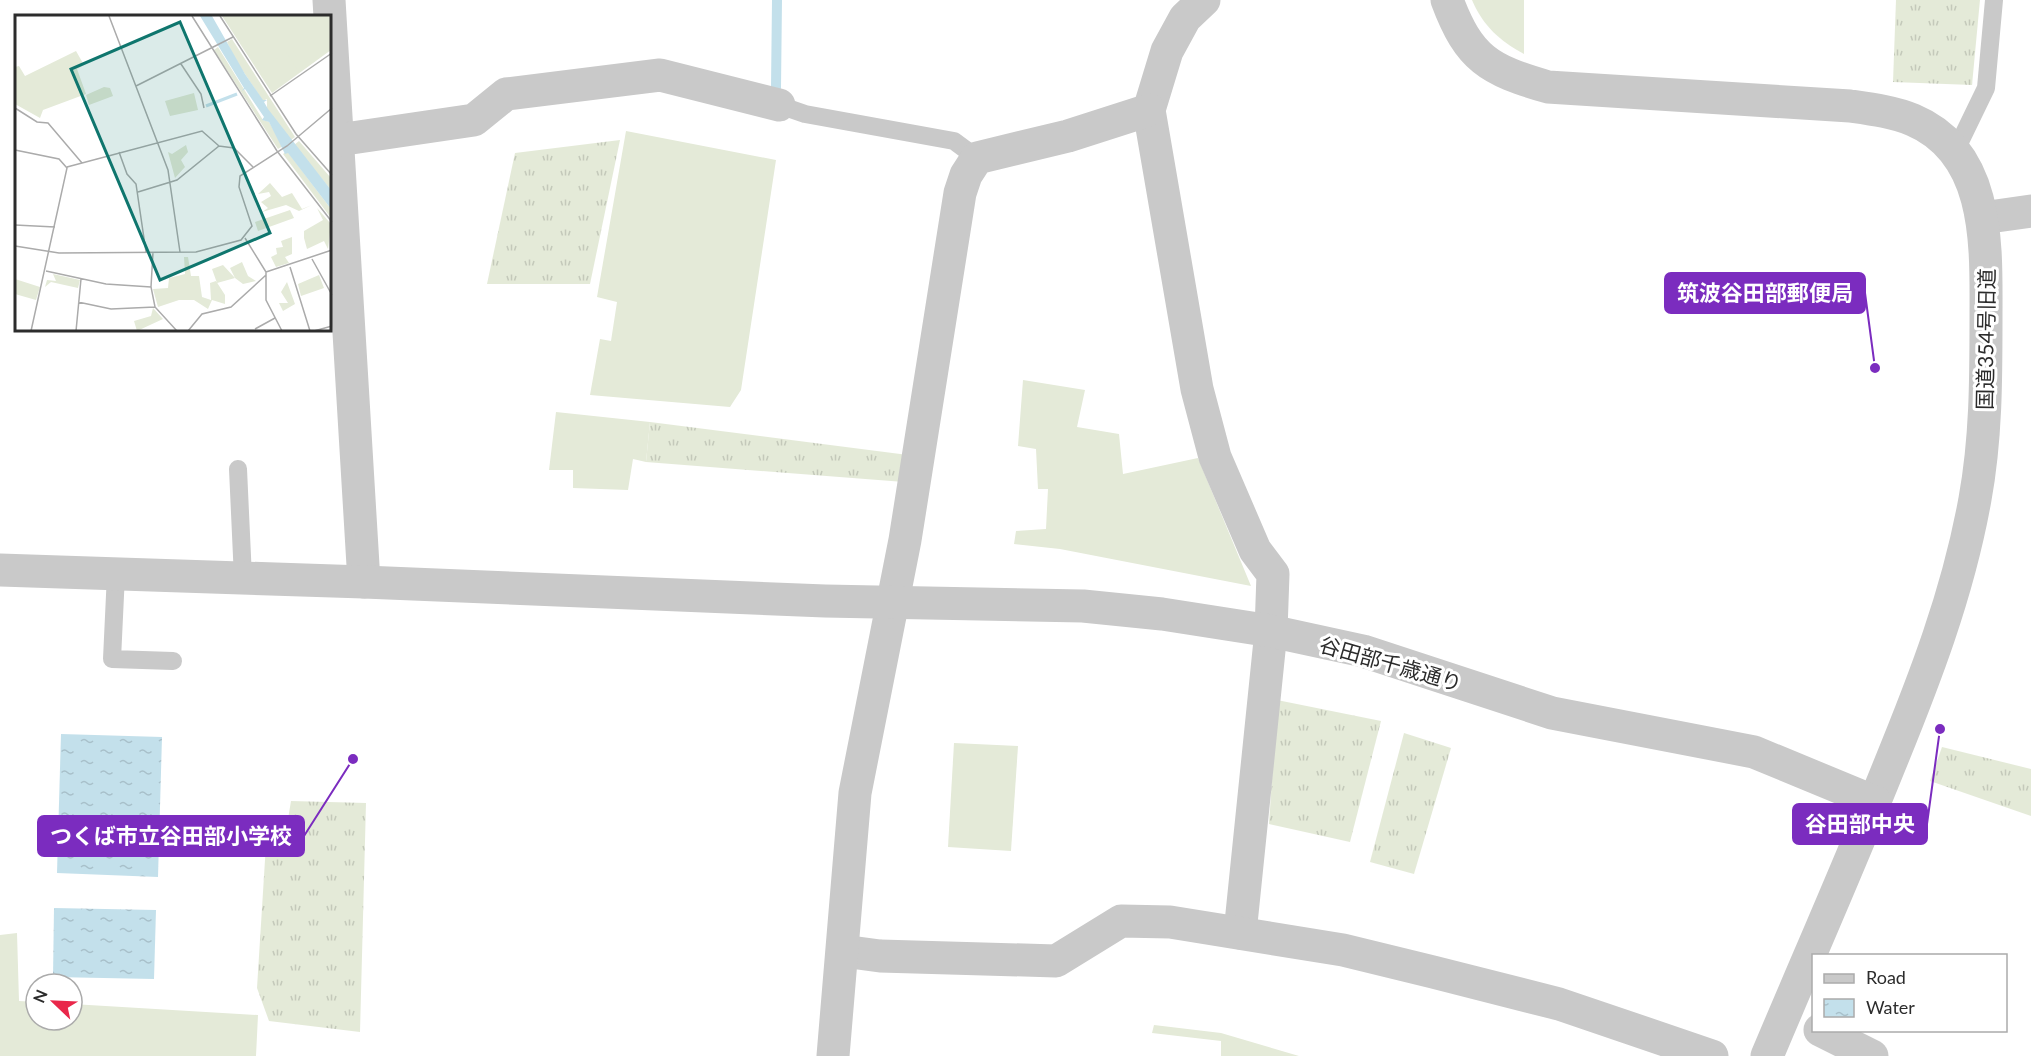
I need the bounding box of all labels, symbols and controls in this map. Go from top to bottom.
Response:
inset map [15,15,332,332]
street label: 国道354号旧道 [1971,268,1999,410]
callout: 筑波谷田部郵便局 [1665,273,1865,313]
text: 筑波谷田部郵便局 [1677,279,1853,306]
street label: 谷田部千歳通り [1317,631,1465,695]
callout: 谷田部中央 [1793,804,1927,844]
text: 谷田部中央 [1805,810,1915,837]
callout: つくば市立谷田部小学校 [38,816,304,856]
text: つくば市立谷田部小学校 [50,822,292,849]
legend [1812,954,2007,1032]
text: Road [1866,966,1906,988]
north arrow [24,972,84,1032]
text: N [29,987,51,1005]
text: Water [1866,996,1915,1018]

